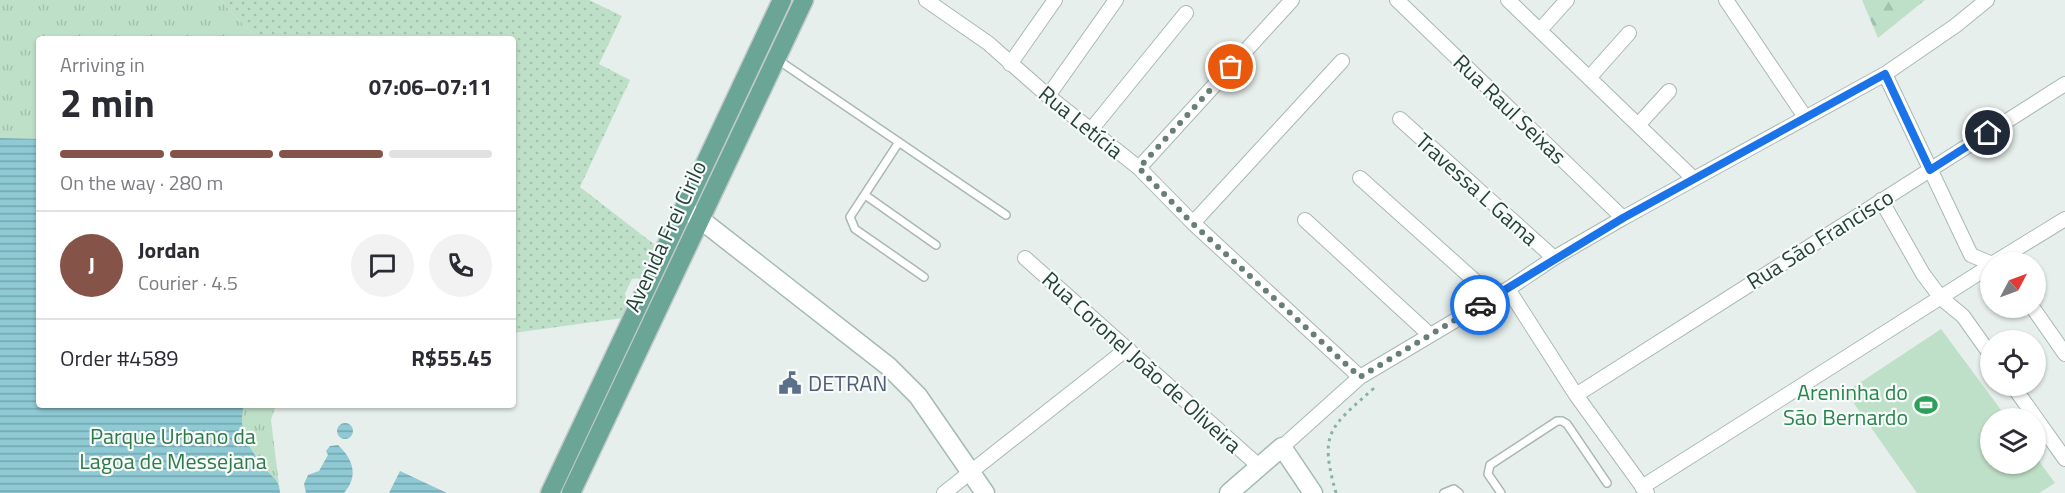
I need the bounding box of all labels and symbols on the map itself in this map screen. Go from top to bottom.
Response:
pin [1205,41,1256,92]
street label: Rua Raul Seixas [1446,46,1574,172]
street label: Rua Letícia [1031,77,1131,167]
pin [1962,107,2013,158]
street label: Travessa L Gama [1408,124,1546,254]
street label: Avenida Frei Cirilo [615,155,715,317]
street label: Rua São Francisco [1740,180,1900,298]
north arrow [1980,252,2046,318]
street label: Rua Coronel João de Oliveira [1035,263,1249,461]
courier [1450,275,1510,335]
place label: DETRAN [808,366,887,400]
public building icon: DETRAN [777,370,803,396]
place label: Areninha do São Bernardo [1783,375,1908,434]
sports icon: Areninha do São Bernardo [1913,392,1939,418]
park label: Parque Urbano da Lagoa de Messejana [79,419,267,478]

